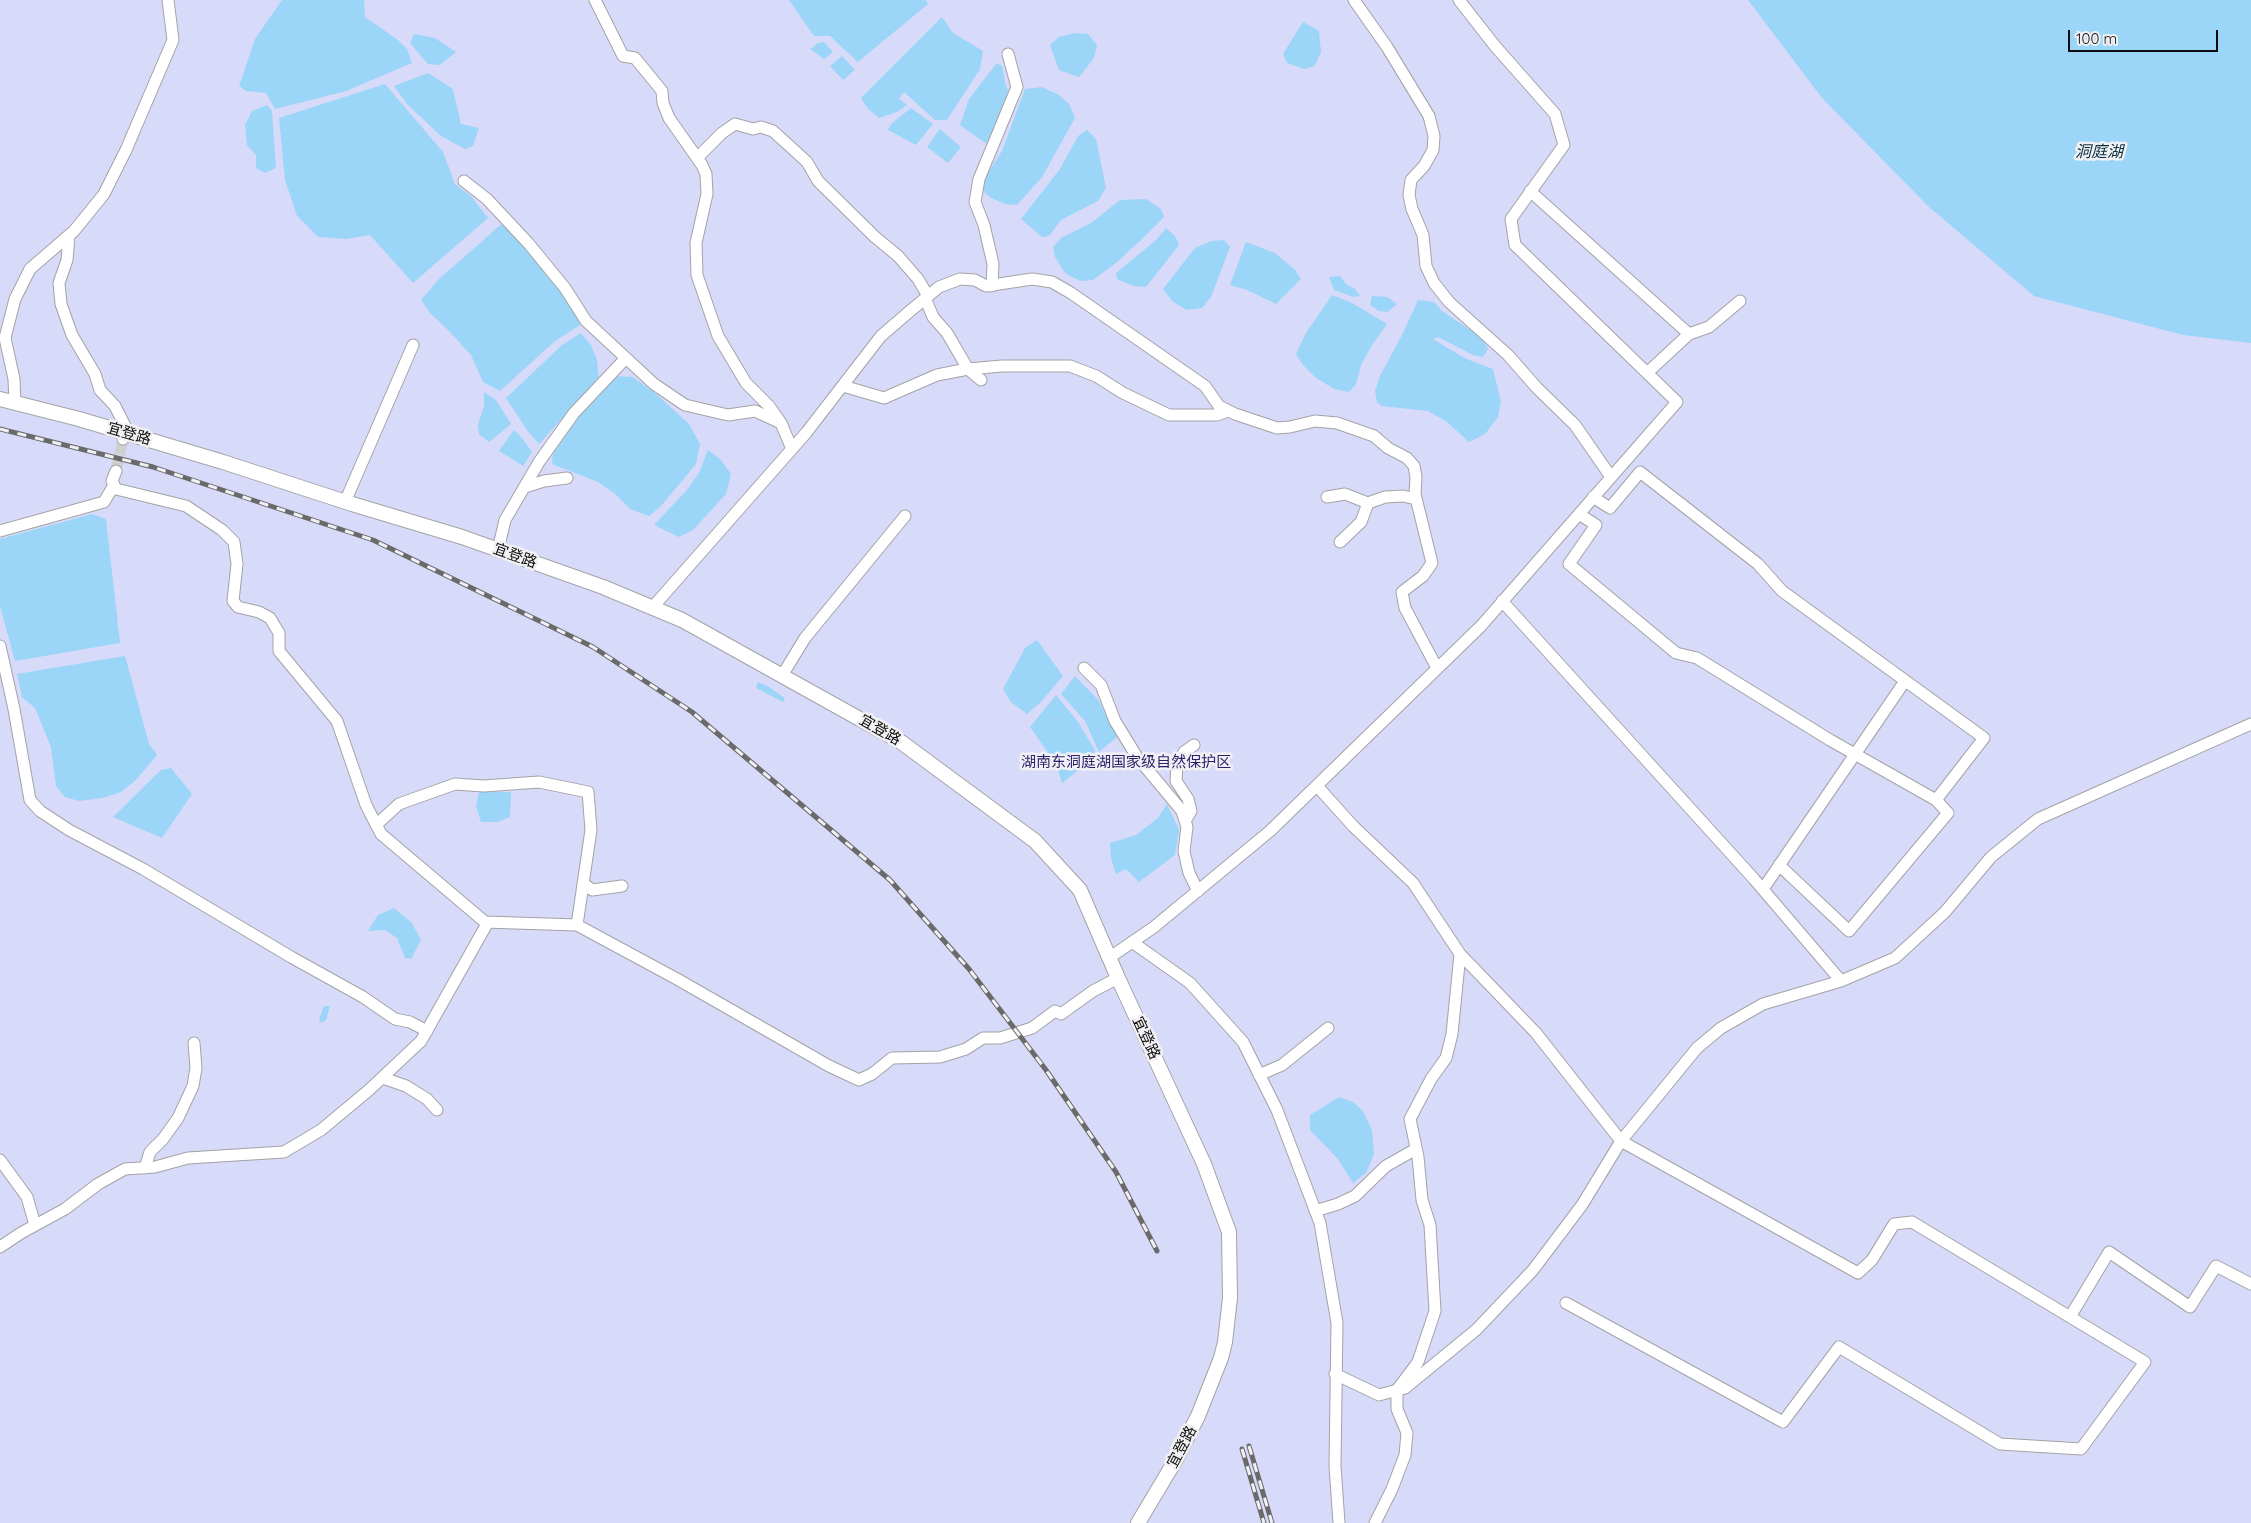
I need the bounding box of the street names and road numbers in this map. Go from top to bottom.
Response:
street label: 宜登路 [105,419,153,449]
street label: 宜登路 [491,540,539,572]
street label: 宜登路 [856,711,904,749]
street label: 宜登路 [1128,1014,1164,1062]
street label: 宜登路 [1163,1423,1201,1471]

